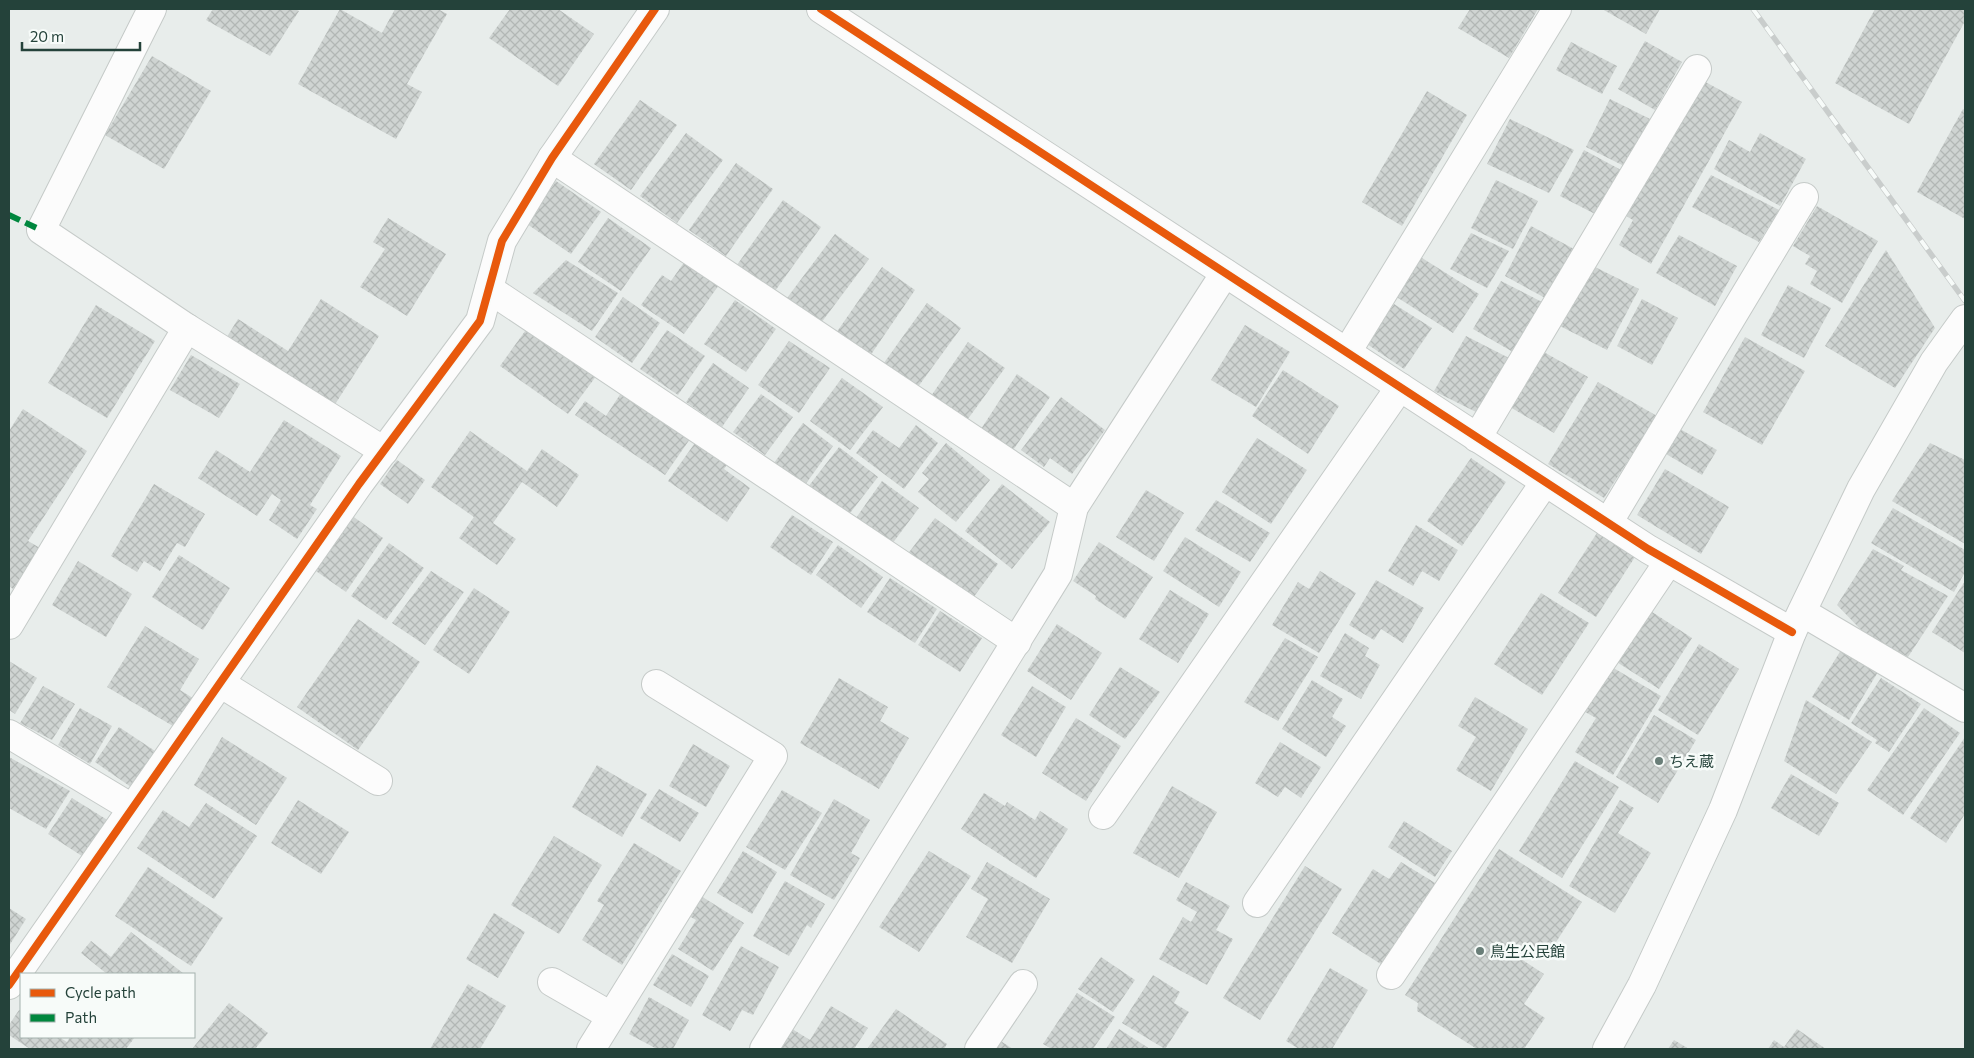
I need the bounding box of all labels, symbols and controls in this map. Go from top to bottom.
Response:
scale bar [22,20,140,52]
text: 20 m [30,27,64,45]
place label: ちえ蔵 [1669,752,1714,770]
marker: ちえ蔵 [1653,755,1665,767]
place label: 鳥生公民館 [1490,942,1565,960]
marker: 鳥生公民館 [1474,945,1486,957]
legend [20,973,195,1038]
text: Cycle path [65,983,136,1001]
text: Path [65,1008,97,1026]

